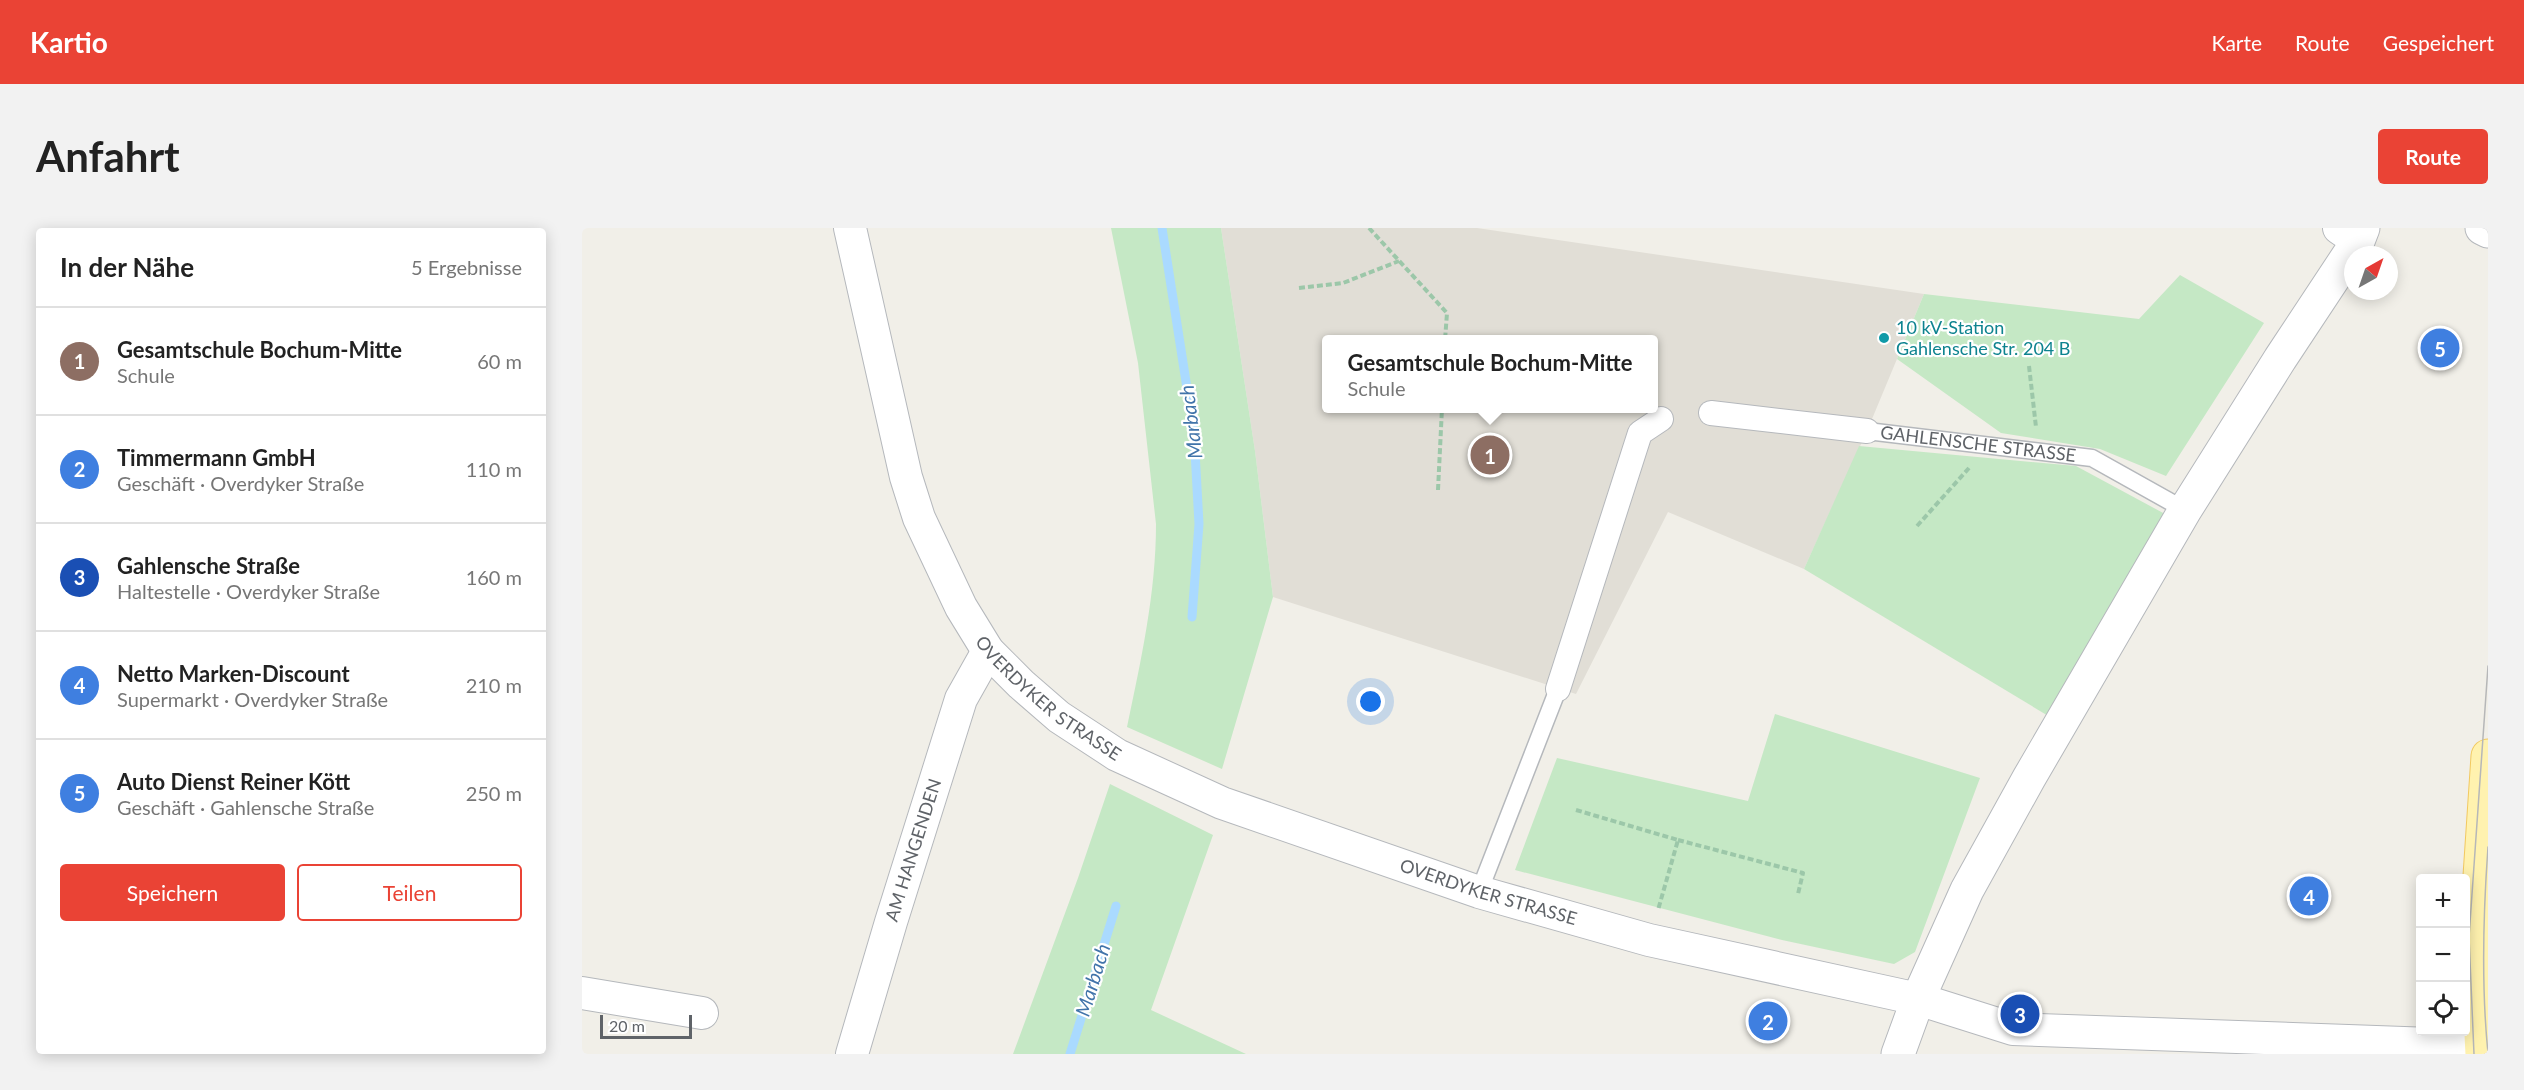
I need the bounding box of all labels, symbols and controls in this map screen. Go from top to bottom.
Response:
text: Kartio [30,25,108,59]
text: Karte [2212,30,2262,55]
text: Route [2295,30,2350,55]
text: Gespeichert [2383,30,2494,55]
button: Route [2378,129,2488,184]
text: Anfahrt [36,131,180,181]
north arrow [2344,246,2398,300]
text: In der Nähe [60,251,194,283]
text: 5 Ergebnisse [411,255,522,279]
place label: 10 kV-Station Gahlensche Str. 204 B [1896,316,2071,359]
pin: 5 [2420,326,2460,370]
marker: 10 kV-Station Gahlensche Str. 204 B [1877,331,1891,345]
popup [1322,335,1658,413]
text: Gesamtschule Bochum-Mitte [117,336,402,363]
text: 1 [74,349,85,373]
text: 60 m [477,349,522,373]
text: Gesamtschule Bochum-Mitte [1348,349,1632,376]
text: Schule [117,363,175,387]
text: Schule [1348,376,1405,400]
water label: Marbach [1174,384,1206,461]
street label: GAHLENSCHE STRASSE [1879,421,2077,466]
pin: 1 [1470,432,1510,478]
text: Timmermann GmbH [117,444,316,471]
text: 2 [74,457,85,481]
text: 110 m [466,457,522,481]
text: Geschäft · Overdyker Straße [117,471,364,495]
text: Gahlensche Straße [117,552,300,579]
text: 3 [74,565,85,589]
text: 160 m [466,565,522,589]
text: Haltestelle · Overdyker Straße [117,579,380,603]
street label: OVERDYKER STRASSE [971,632,1126,765]
text: Netto Marken-Discount [117,660,350,687]
text: 4 [74,673,85,697]
text: 210 m [466,673,522,697]
text: Supermarkt · Overdyker Straße [117,687,388,711]
your location [1356,687,1385,716]
text: Auto Dienst Reiner Kött [117,768,350,795]
street label: AM HANGENDEN [880,776,945,924]
text: 5 [74,781,85,805]
text: 250 m [466,781,522,805]
text: Geschäft · Gahlensche Straße [117,795,374,819]
street label: OVERDYKER STRASSE [1397,853,1580,929]
button: Speichern [60,864,285,921]
button: Teilen [297,864,522,921]
pin: 4 [2290,874,2328,918]
map controls [2416,874,2470,1036]
button: + [2416,874,2470,928]
button: − [2416,928,2470,982]
water label: Marbach [1070,941,1114,1019]
button: locate [2416,982,2470,1036]
pin: 3 [2000,992,2040,1036]
pin: 2 [1748,998,1788,1044]
scale bar [600,1012,692,1040]
text: 20 m [609,1016,645,1035]

